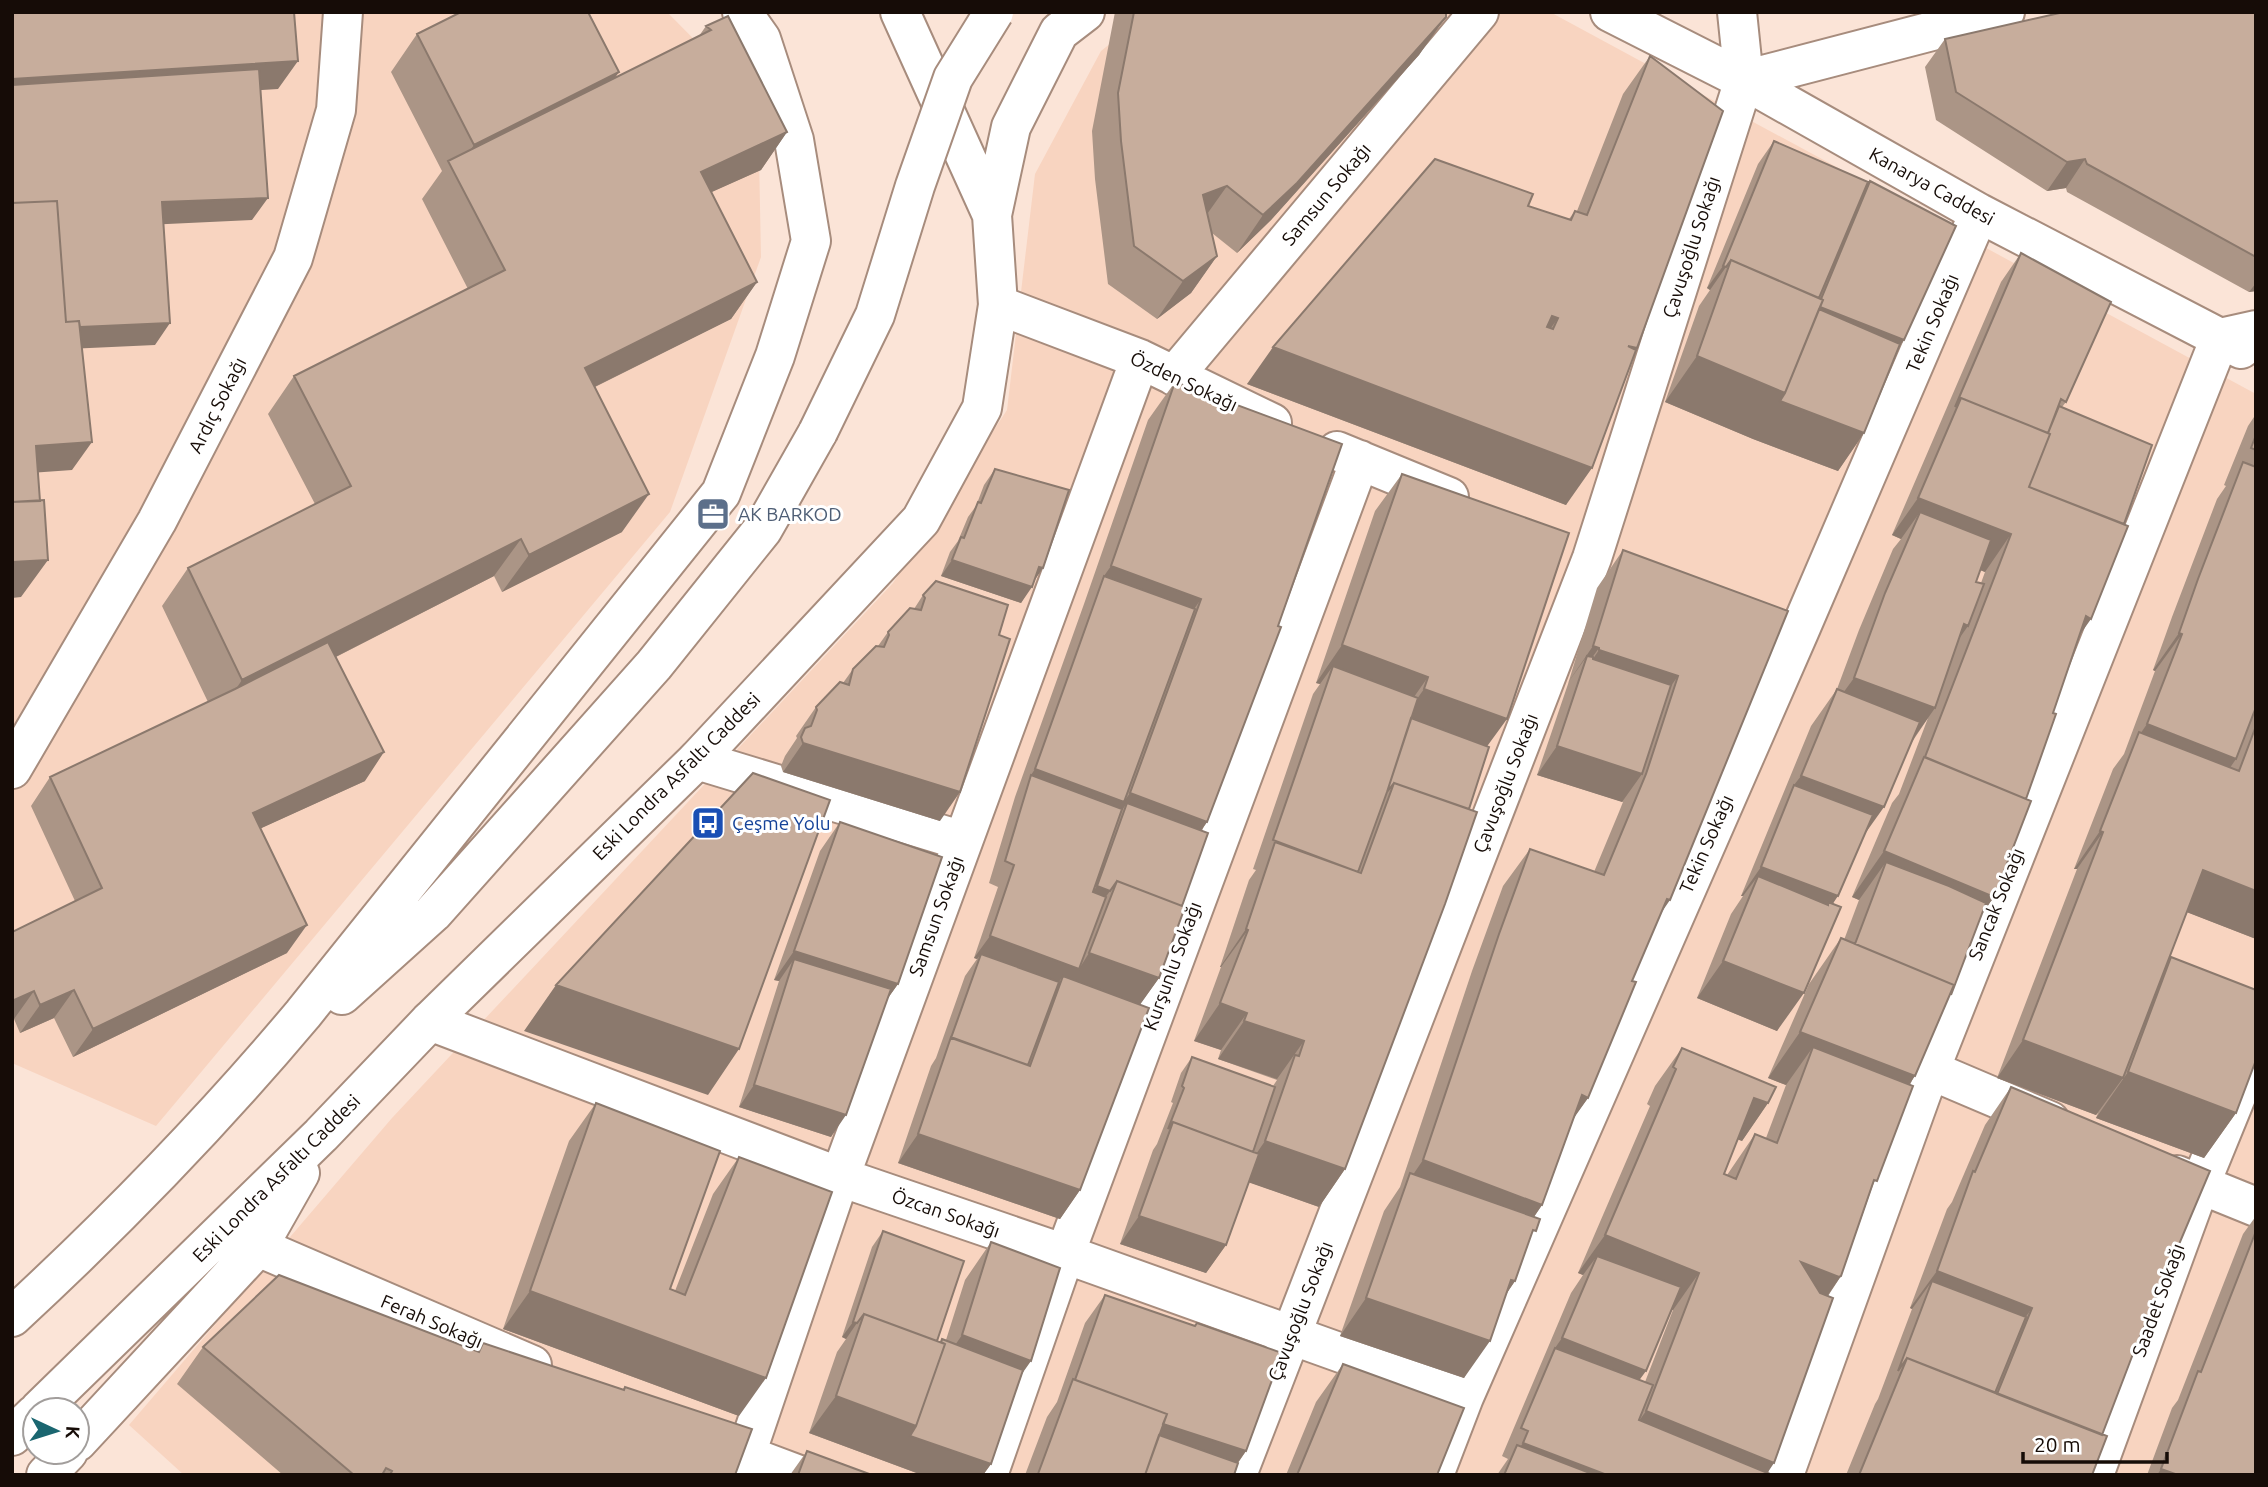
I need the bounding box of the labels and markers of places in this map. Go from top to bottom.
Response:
office icon: AK BARKOD [694,495,732,533]
place label: AK BARKOD [738,503,842,525]
bus stop icon: Çeşme Yolu [689,804,727,842]
place label: Çeşme Yolu [732,812,831,834]

